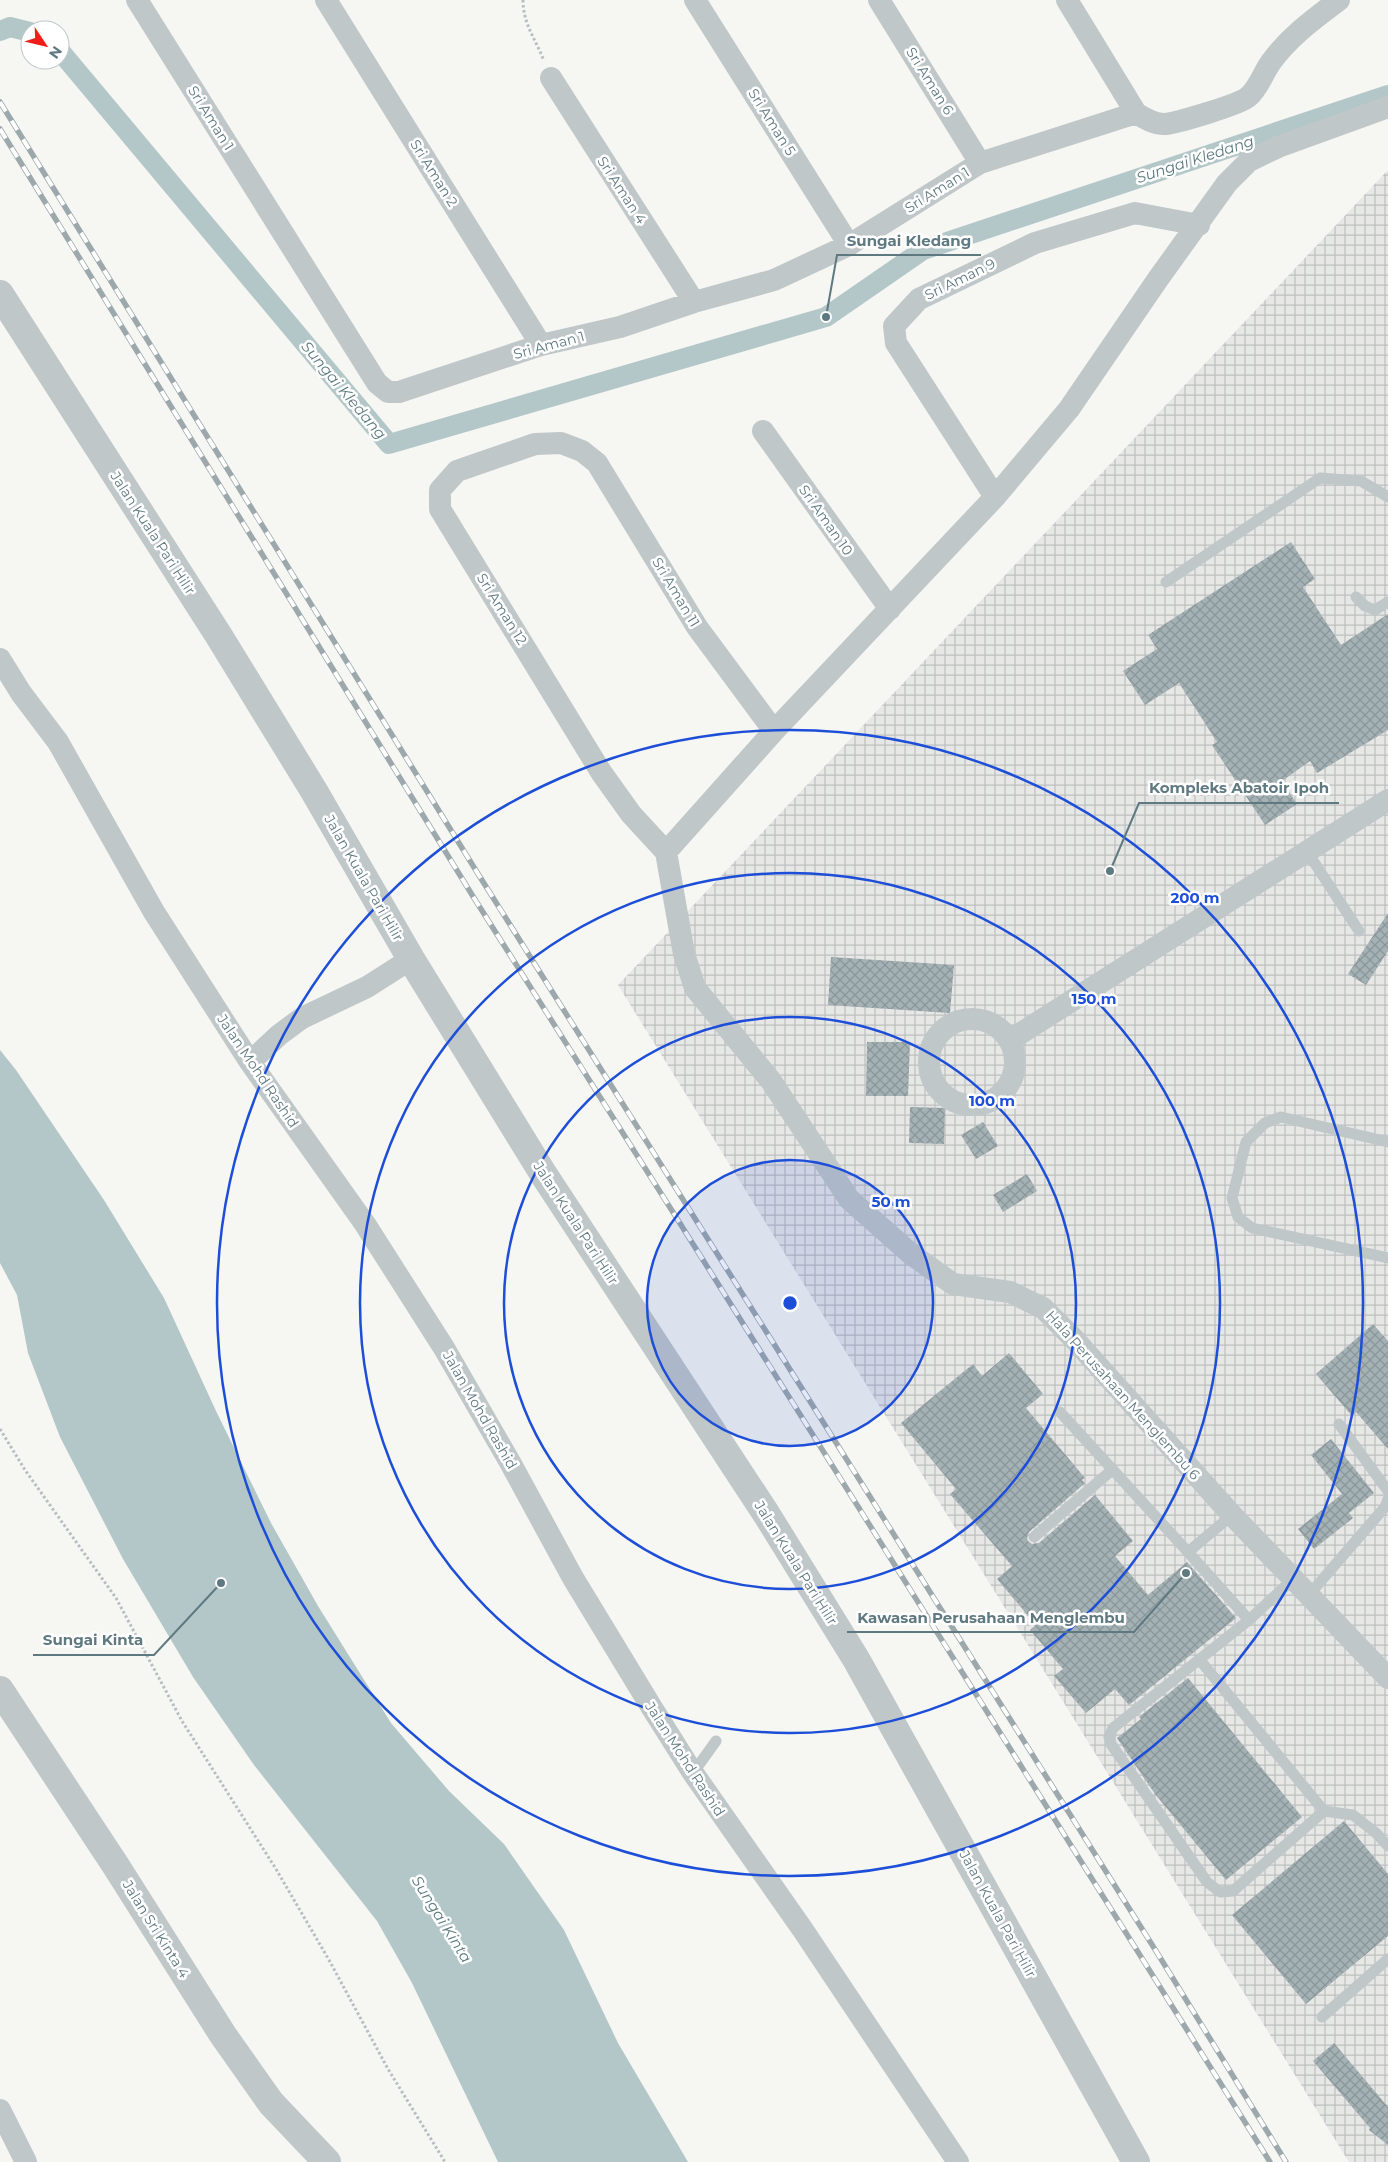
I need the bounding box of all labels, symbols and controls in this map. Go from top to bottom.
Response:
north arrow [20,20,70,70]
text: N [45,43,66,62]
street label: Sri Aman 6 [902,44,958,119]
street label: Sri Aman 1 [184,82,238,154]
street label: Sri Aman 5 [744,85,800,159]
water label: Sungai Kledang [1134,131,1256,187]
street label: Sri Aman 2 [406,136,462,210]
street label: Sri Aman 4 [593,153,651,228]
street label: Sri Aman 1 [901,163,973,217]
callout: Sungai Kledang [837,225,981,255]
text: Sungai Kledang [847,231,971,250]
street label: Sri Aman 9 [922,254,998,304]
street label: Sri Aman 1 [511,327,587,363]
water label: Sungai Kledang [297,337,391,443]
street label: Jalan Kuala Pari Hilir [106,467,200,598]
street label: Sri Aman 10 [795,481,857,559]
street label: Sri Aman 11 [648,554,704,630]
street label: Sri Aman 12 [473,570,531,648]
callout: Kompleks Abatoir Ipoh [1139,773,1339,803]
text: Kompleks Abatoir Ipoh [1149,778,1329,797]
street label: Jalan Kuala Pari Hilir [320,811,408,945]
text: 200 m [1170,888,1220,907]
text: 150 m [1072,989,1116,1008]
street label: Jalan Mohd Rashid [213,1010,303,1131]
text: 100 m [969,1091,1015,1110]
street label: Jalan Kuala Pari Hilir [529,1157,623,1288]
text: 50 m [871,1192,911,1211]
centre of rings [781,1294,799,1312]
street label: Hala Perusahaan Menglembu 6 [1042,1307,1204,1484]
street label: Jalan Mohd Rashid [438,1347,521,1472]
street label: Jalan Kuala Pari Hilir [750,1497,842,1629]
callout: Kawasan Perusahaan Menglembu [847,1602,1134,1632]
text: Kawasan Perusahaan Menglembu [857,1608,1125,1627]
callout: Sungai Kinta [33,1625,154,1655]
text: Sungai Kinta [43,1630,143,1649]
street label: Jalan Mohd Rashid [641,1697,729,1820]
street label: Jalan Kuala Pari Hilir [955,1846,1041,1981]
water label: Sungai Kinta [408,1872,476,1966]
street label: Jalan Sri Kinta 4 [118,1876,194,1982]

